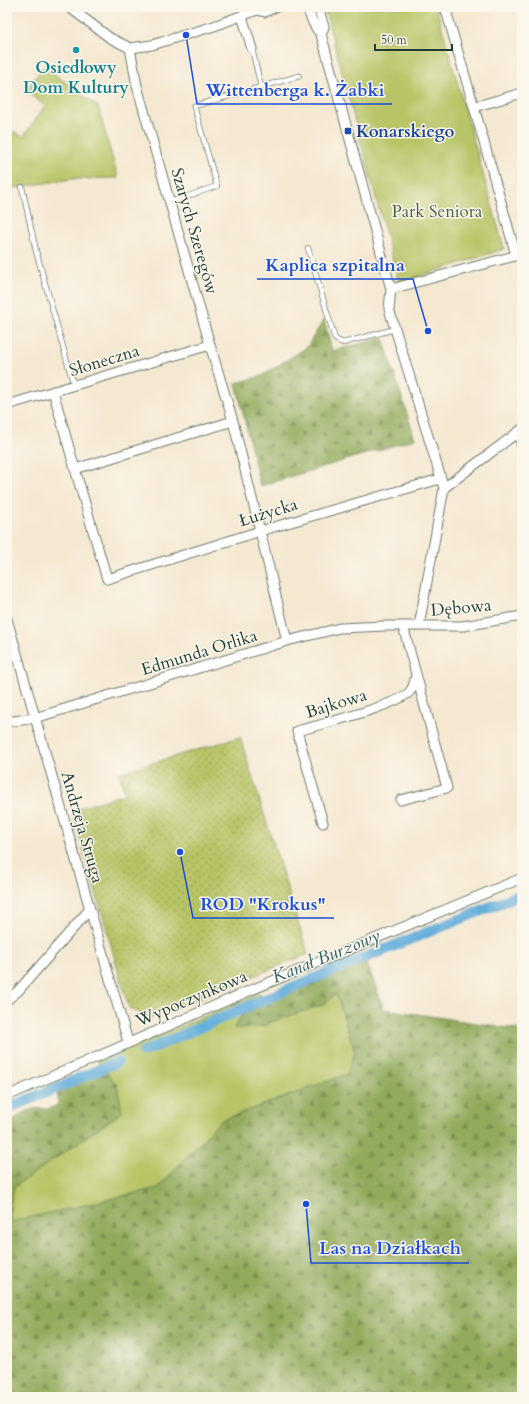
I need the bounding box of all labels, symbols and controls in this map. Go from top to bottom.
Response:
scale bar [375,26,452,52]
text: 50 m [381,32,408,48]
marker: Osiedlowy Dom Kultury [71,45,81,55]
place label: Osiedlowy Dom Kultury [23,56,129,99]
callout: Wittenberga k. Żabki [197,74,392,104]
text: Wittenberga k. Żabki [205,78,385,103]
place label: Konarskiego [356,120,455,143]
marker: Konarskiego [343,126,353,136]
street label: Szarych Szeregów [165,165,224,297]
park label: Park Seniora [392,200,483,223]
callout: Kaplica szpitalna [257,249,413,279]
text: Kaplica szpitalna [265,253,405,278]
street label: Słoneczna [66,339,143,382]
street label: Łużycka [236,492,301,532]
street label: Dębowa [430,593,493,622]
street label: Edmunda Orlika [138,624,261,681]
street label: Bajkowa [303,683,370,724]
street label: Andrzeja Struga [56,769,110,886]
callout: ROD "Krokus" [193,888,334,918]
text: ROD "Krokus" [200,892,326,917]
water label: Kanał Burzowy [268,923,384,990]
street label: Wypoczynkowa [131,964,251,1033]
callout: Las na Działkach [311,1233,469,1263]
text: Las na Działkach [319,1236,461,1261]

